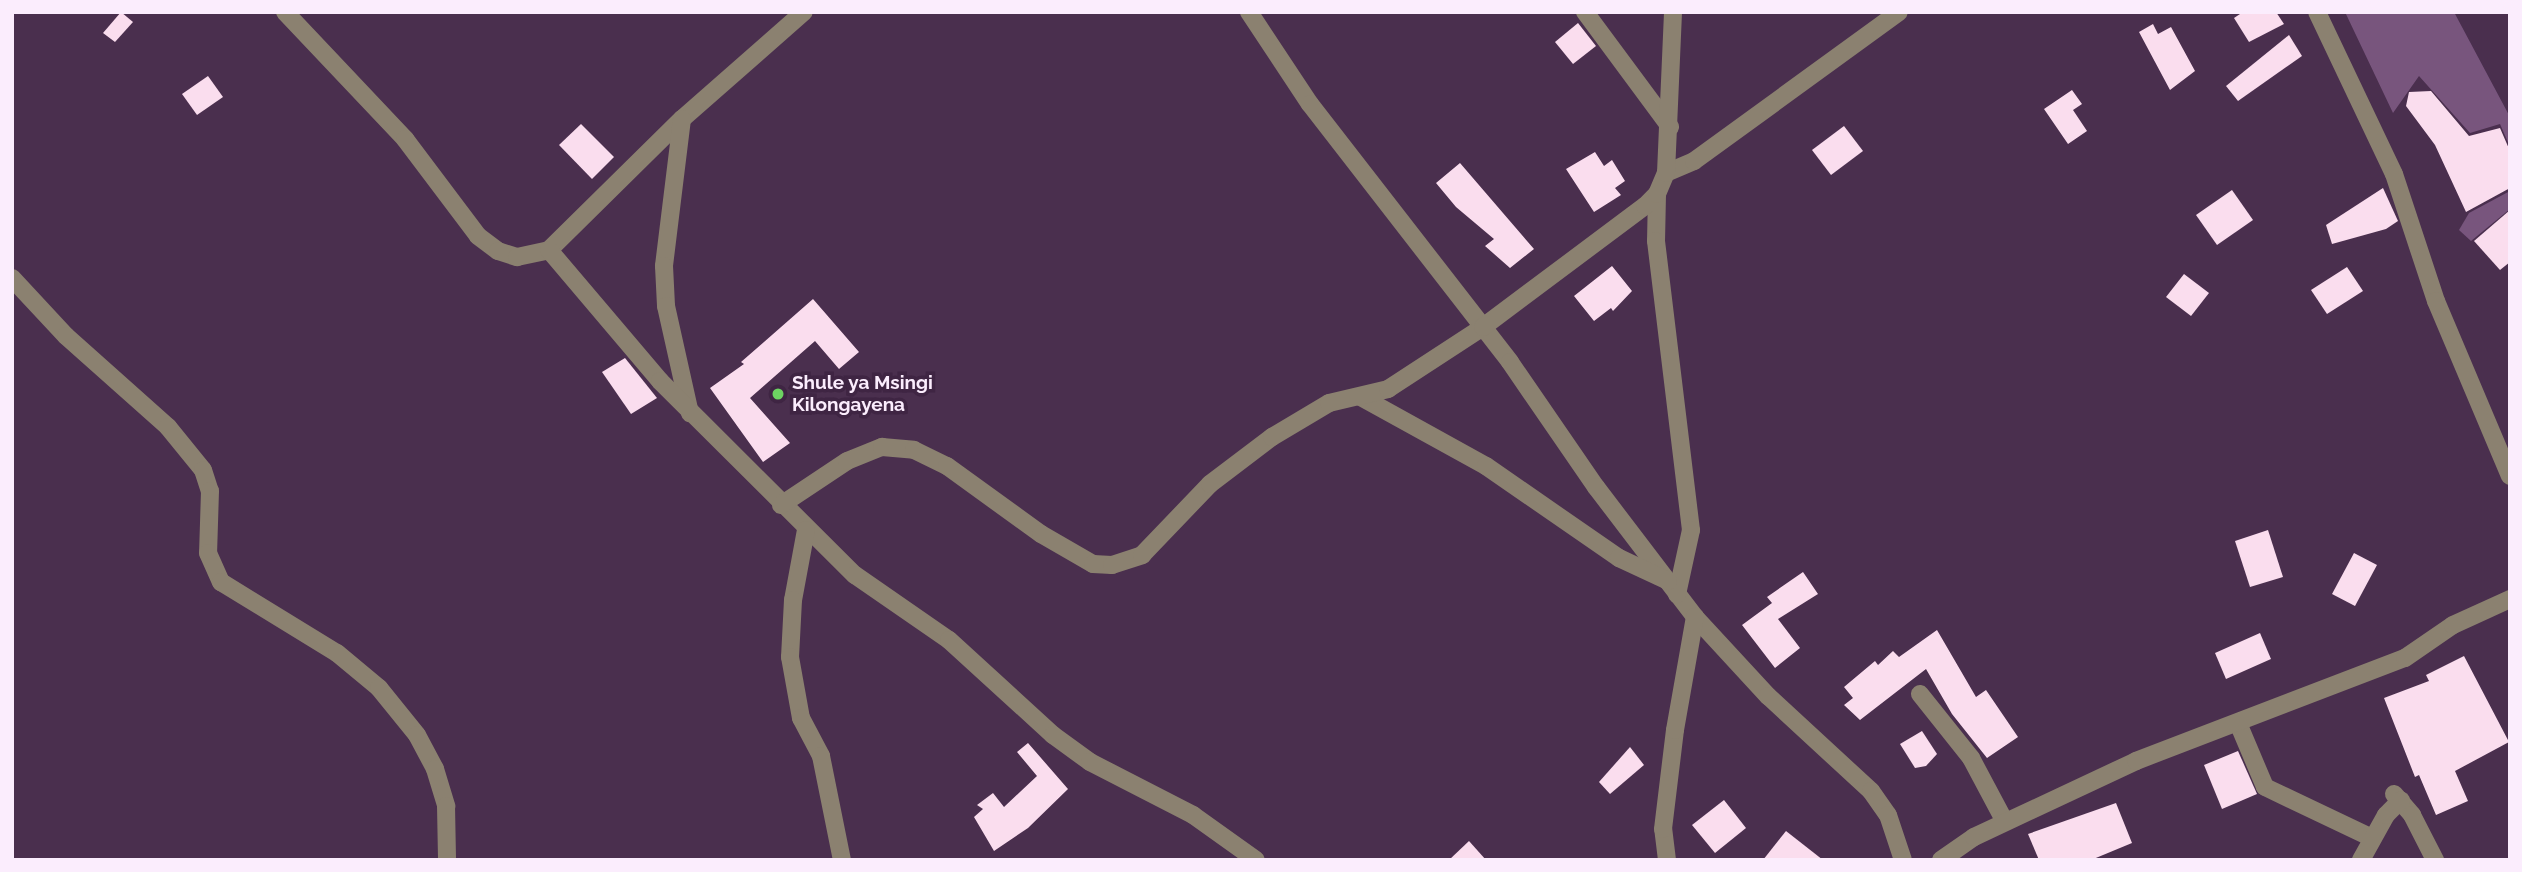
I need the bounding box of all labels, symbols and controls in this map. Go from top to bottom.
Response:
place label: Shule ya Msingi Kilongayena [792,372,933,416]
marker: Shule ya Msingi Kilongayena [770,386,786,402]

